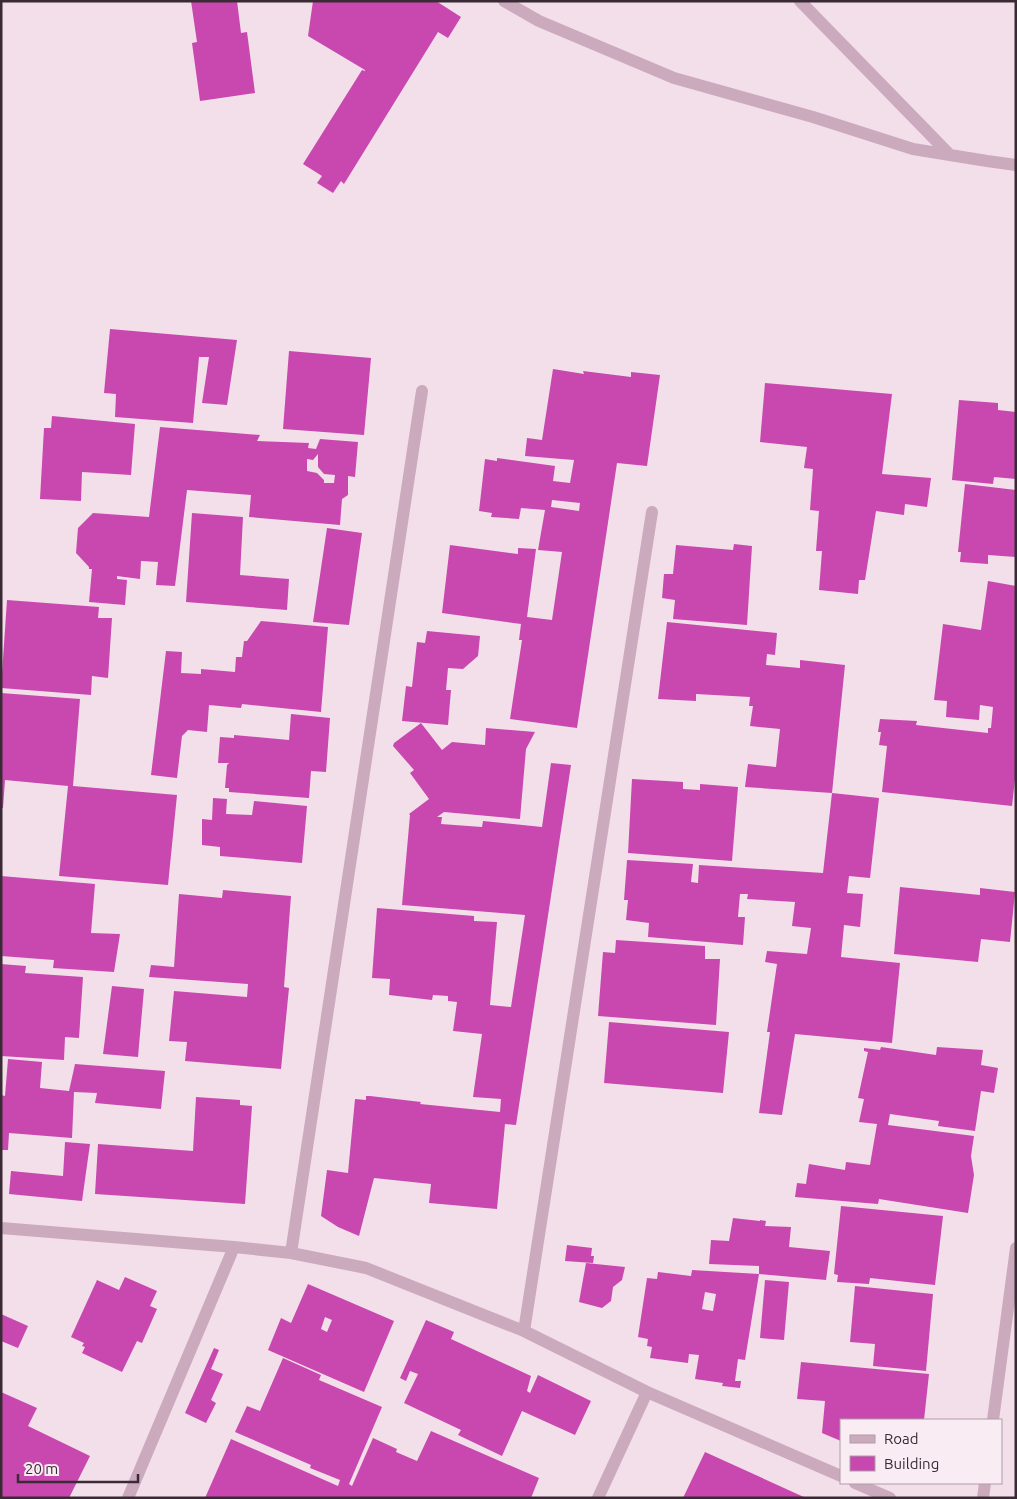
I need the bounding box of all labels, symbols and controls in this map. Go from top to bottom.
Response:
legend [840,1419,1002,1484]
text: Road [884,1430,919,1447]
scale bar [18,1452,138,1484]
text: Building [884,1455,939,1472]
text: 20 m [25,1460,58,1477]

